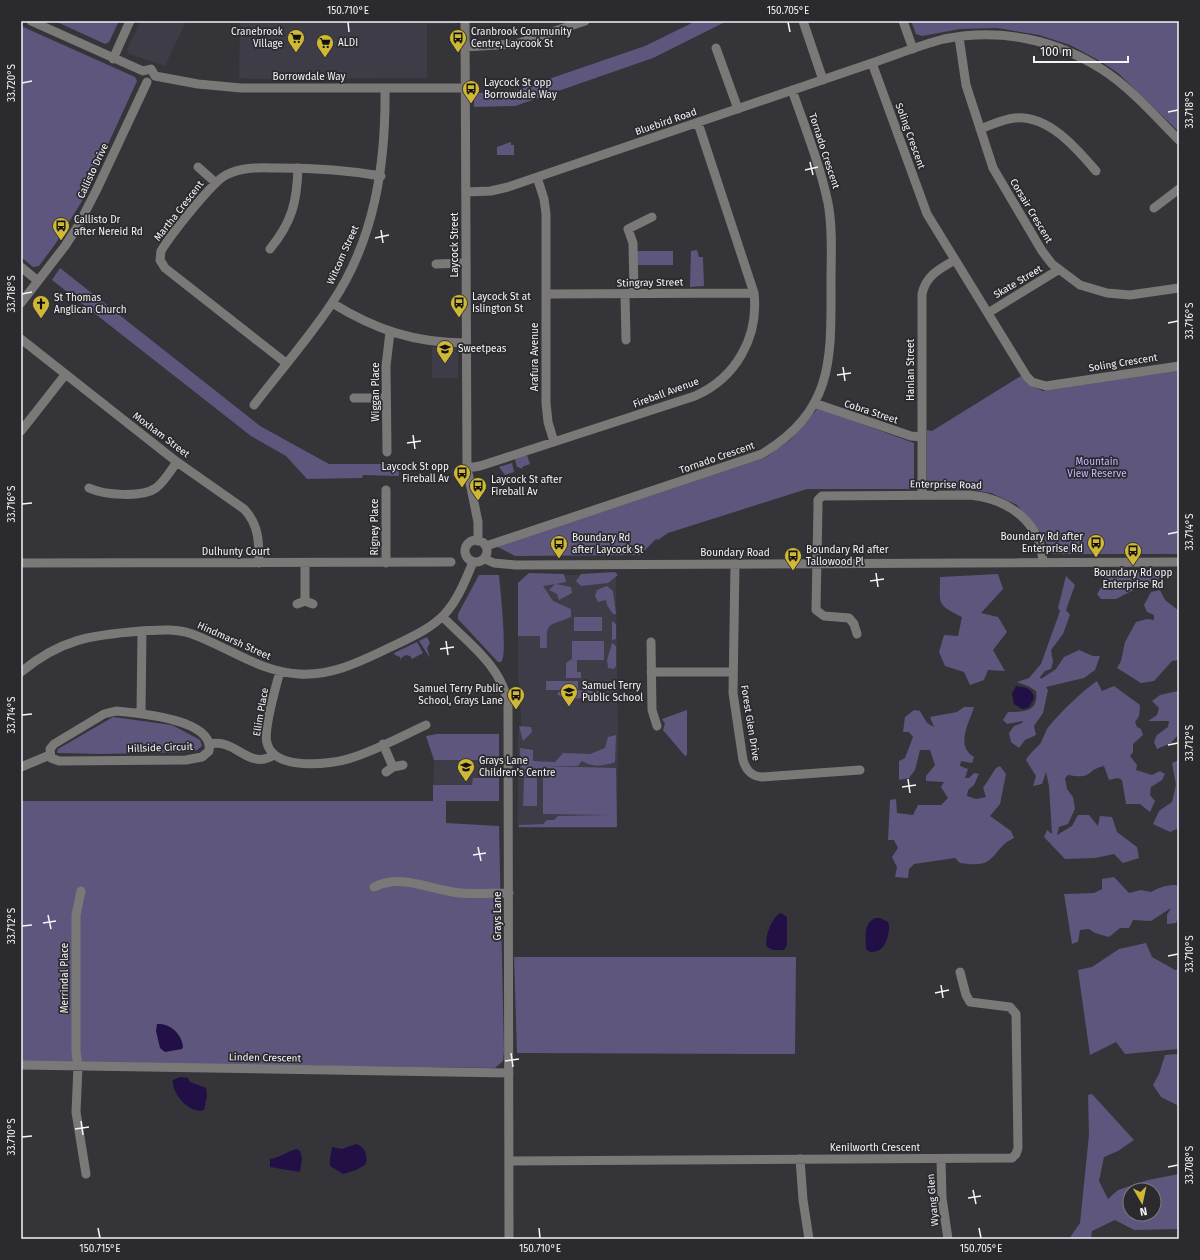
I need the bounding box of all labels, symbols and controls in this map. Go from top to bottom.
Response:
text: 150.710°E [327,5,369,17]
text: 150.705°E [767,5,809,17]
place label: Cranebrook Village [231,26,284,50]
place label: Cranbrook Community Centre, Laycook St [471,26,572,50]
supermarket icon: Cranebrook Village [286,28,306,53]
bus stop icon: Cranbrook Community Centre, Laycook St [448,28,468,53]
supermarket icon: ALDI [315,33,335,58]
place label: ALDI [338,37,358,49]
scale bar [1034,38,1128,64]
text: 100 m [1040,45,1072,59]
text: 33.720°S [6,64,18,102]
street label: Borrowdale Way [273,71,345,83]
place label: Laycock St opp Borrowdale Way [484,77,557,101]
bus stop icon: Laycock St opp Borrowdale Way [461,79,481,104]
text: 33.718°S [1184,91,1196,129]
street label: Soling Crescent [892,101,928,171]
street label: Bluebird Road [634,106,698,138]
street label: Tornado Crescent [806,112,842,191]
street label: Callisto Drive [75,141,111,201]
street label: Corsair Crescent [1007,177,1055,246]
street label: Martha Crescent [152,178,207,244]
street label: Laycock Street [449,212,461,278]
place label: Callisto Dr after Nereid Rd [74,214,143,238]
bus stop icon: Callisto Dr after Nereid Rd [51,216,71,241]
street label: Witcom Street [325,223,362,286]
street label: Skate Street [992,263,1045,301]
text: 33.718°S [6,275,18,313]
street label: Stingray Street [617,276,684,290]
place label: Laycock St at Islington St [472,291,531,315]
place label: St Thomas Anglican Church [54,292,127,316]
bus stop icon: Laycock St at Islington St [449,293,469,318]
church icon: St Thomas Anglican Church [31,294,51,319]
text: 33.716°S [1184,302,1196,339]
street label: Arafura Avenue [529,323,541,391]
school or university icon: Sweetpeas [435,339,455,364]
street label: Hanlan Street [905,339,917,401]
place label: Sweetpeas [458,343,507,355]
street label: Soling Crescent [1088,352,1159,374]
street label: Wiggan Place [370,362,382,422]
street label: Fireball Avenue [631,376,701,410]
street label: Cobra Street [843,398,900,426]
street label: Moxham Street [130,410,192,460]
street label: Tornado Crescent [678,439,757,476]
park label: Mountain View Reserve [1067,456,1127,480]
place label: Laycock St opp Fireball Av [382,461,449,485]
bus stop icon: Laycock St opp Fireball Av [452,463,472,488]
place label: Laycock St after Fireball Av [491,474,562,498]
bus stop icon: Laycock St after Fireball Av [468,476,488,501]
street label: Enterprise Road [910,478,982,492]
text: 33.716°S [6,485,18,522]
street label: Rigney Place [369,499,381,555]
text: 33.714°S [1184,513,1196,550]
place label: Boundary Rd after Enterprise Rd [1000,531,1083,555]
place label: Boundary Rd after Laycock St [572,532,644,556]
bus stop icon: Boundary Rd after Enterprise Rd [1086,533,1106,558]
bus stop icon: Boundary Rd after Laycock St [549,534,569,559]
bus stop icon: Boundary Rd opp Enterprise Rd [1123,541,1143,566]
place label: Boundary Rd after Tallowood Pl [806,544,889,568]
street label: Dulhunty Court [202,546,271,558]
bus stop icon: Boundary Rd after Tallowood Pl [783,546,803,571]
street label: Boundary Road [700,547,770,559]
place label: Boundary Rd opp Enterprise Rd [1094,567,1172,591]
street label: Hindmarsh Street [195,619,273,663]
place label: Samuel Terry Public School [582,680,643,704]
school or university icon: Samuel Terry Public School [559,682,579,707]
place label: Samuel Terry Public School, Grays Lane [414,683,503,707]
street label: Forest Glen Drive [738,684,762,762]
bus stop icon: Samuel Terry Public School, Grays Lane [506,685,526,710]
street label: Ellim Place [251,687,271,737]
text: 33.714°S [6,696,18,733]
text: 33.712°S [1184,724,1196,761]
street label: Hillside Circuit [127,741,194,755]
place label: Grays Lane Children's Centre [479,755,556,779]
school or university icon: Grays Lane Children's Centre [456,757,476,782]
street label: Grays Lane [492,892,504,940]
text: 33.712°S [6,907,18,944]
text: 33.710°S [1184,935,1196,973]
street label: Merrindal Place [59,943,71,1013]
street label: Linden Crescent [229,1051,302,1065]
text: 33.710°S [6,1118,18,1156]
street label: Kenilworth Crescent [830,1142,921,1154]
text: 33.708°S [1184,1145,1196,1184]
street label: Wyang Glen [925,1173,941,1227]
north arrow [1122,1182,1162,1222]
text: N [1139,1204,1148,1218]
text: 150.715°E [79,1243,121,1255]
text: 150.710°E [519,1243,561,1255]
text: 150.705°E [960,1243,1002,1255]

